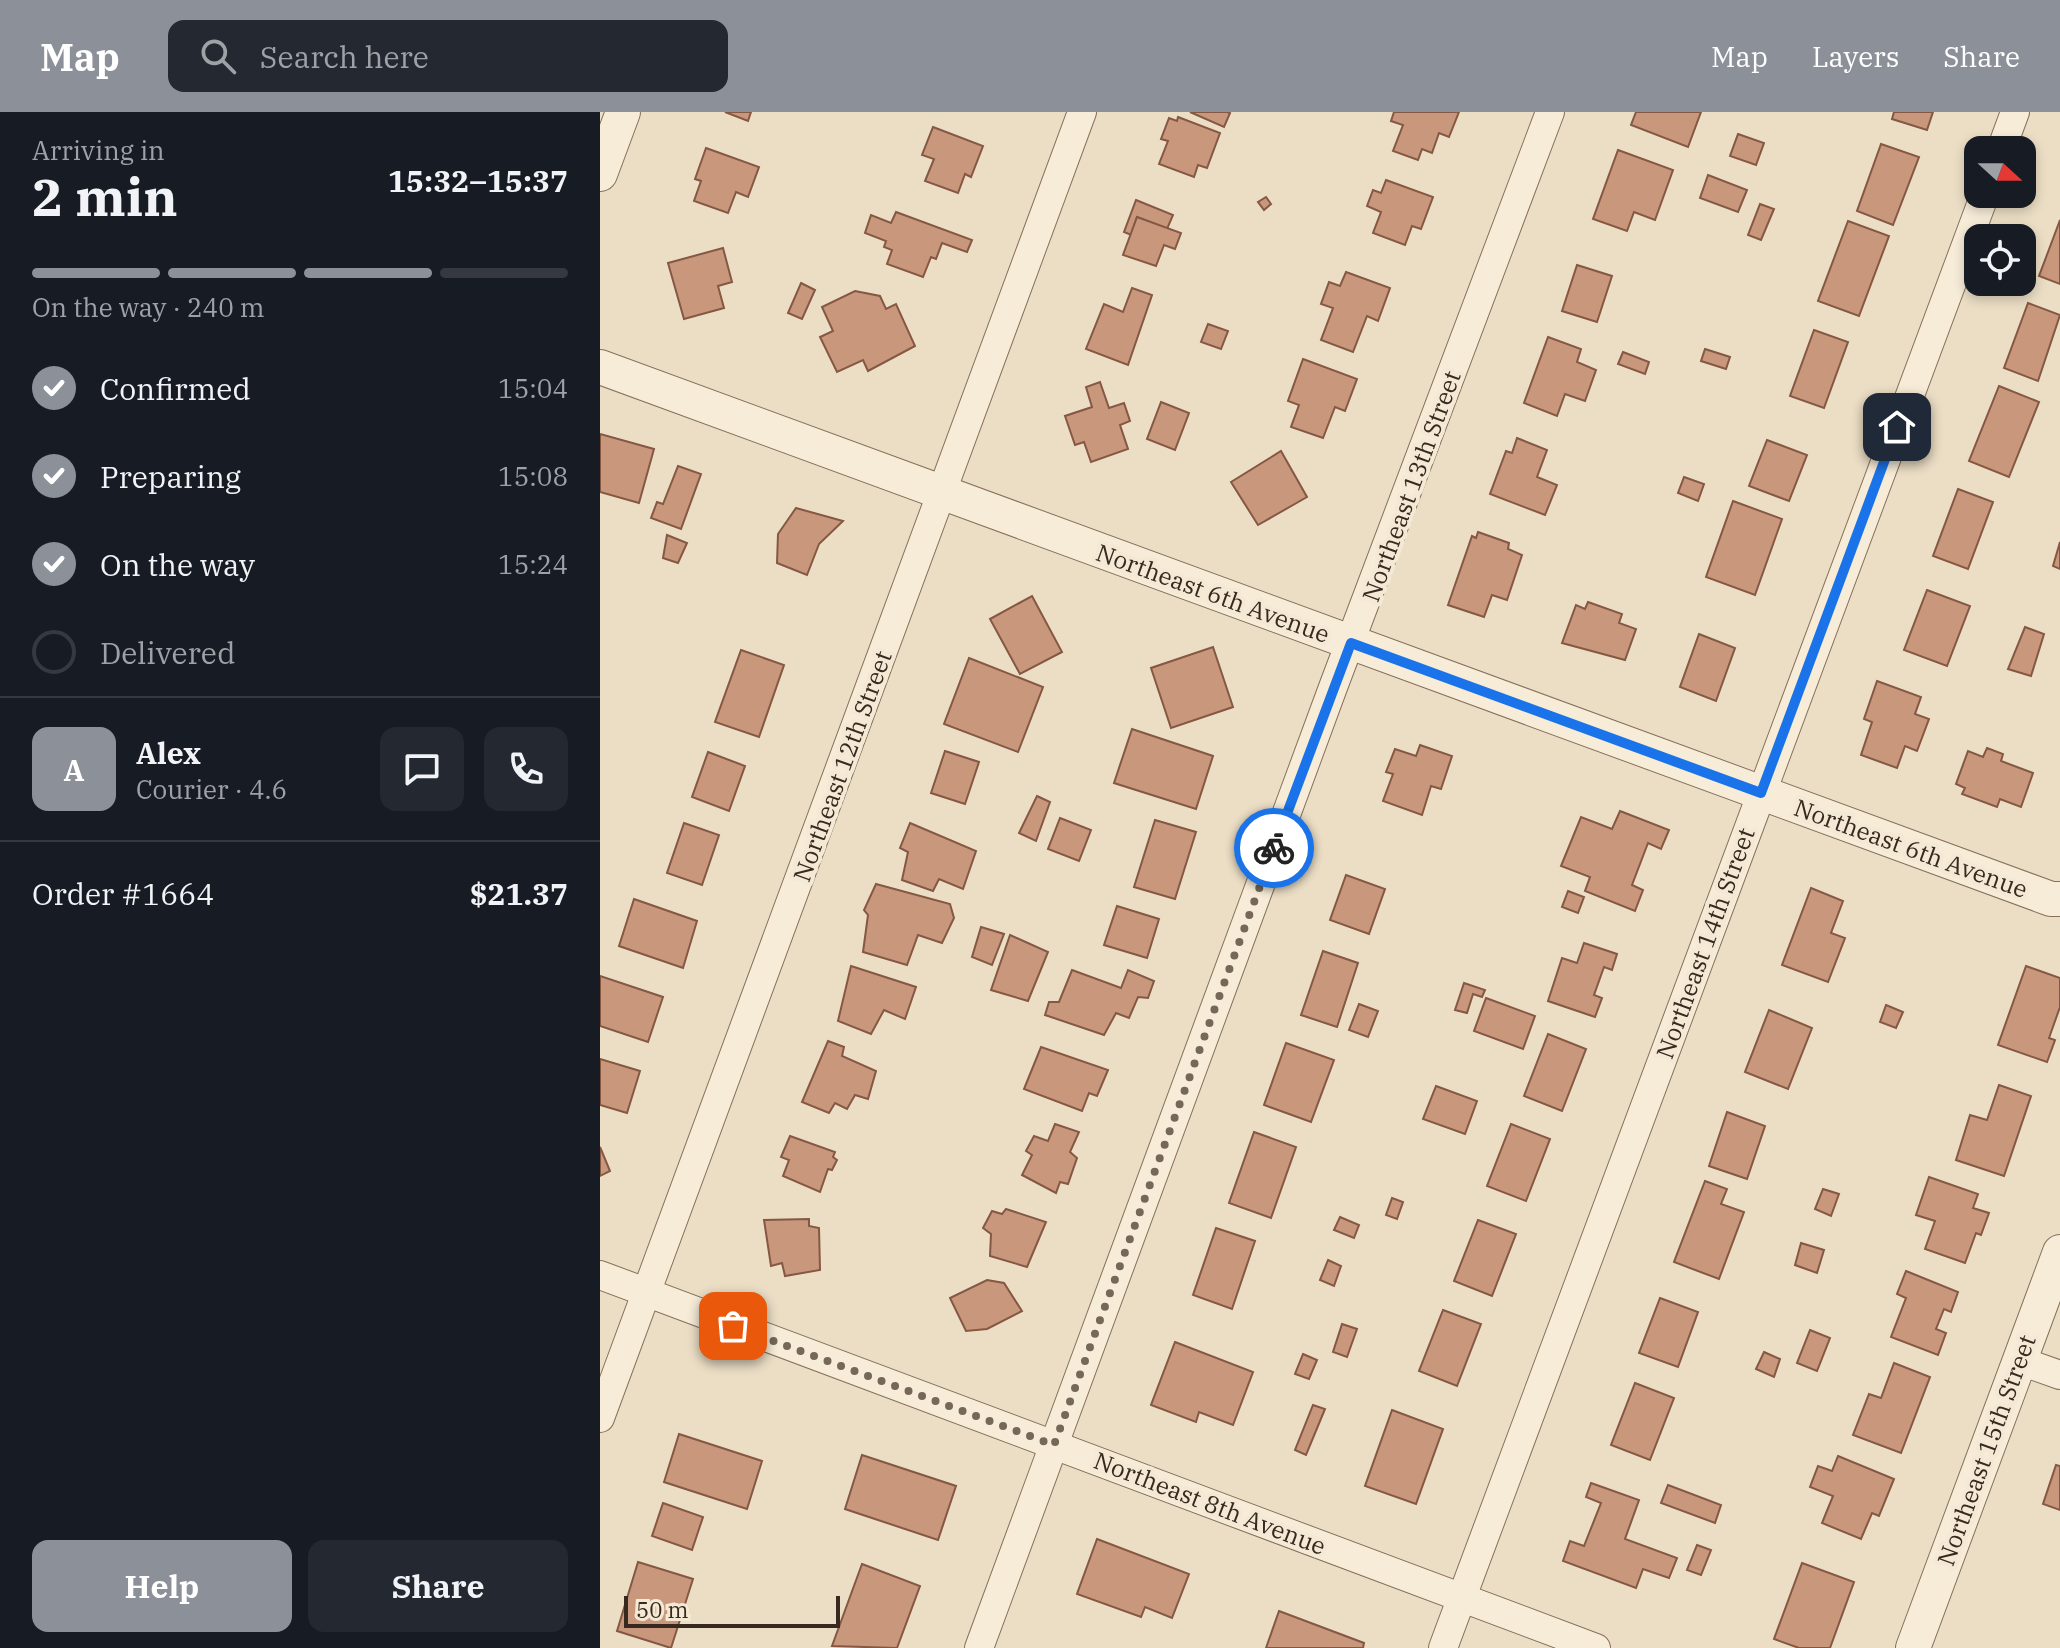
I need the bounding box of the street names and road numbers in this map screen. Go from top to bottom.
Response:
street label: Northeast 13th Street [1354,366,1468,606]
street label: Northeast 6th Avenue [1092,536,1334,650]
street label: Northeast 12th Street [785,646,899,886]
street label: Northeast 6th Avenue [1790,791,2032,905]
street label: Northeast 14th Street [1648,823,1762,1063]
street label: Northeast 15th Street [1929,1330,2043,1570]
street label: Northeast 8th Avenue [1089,1444,1331,1562]

